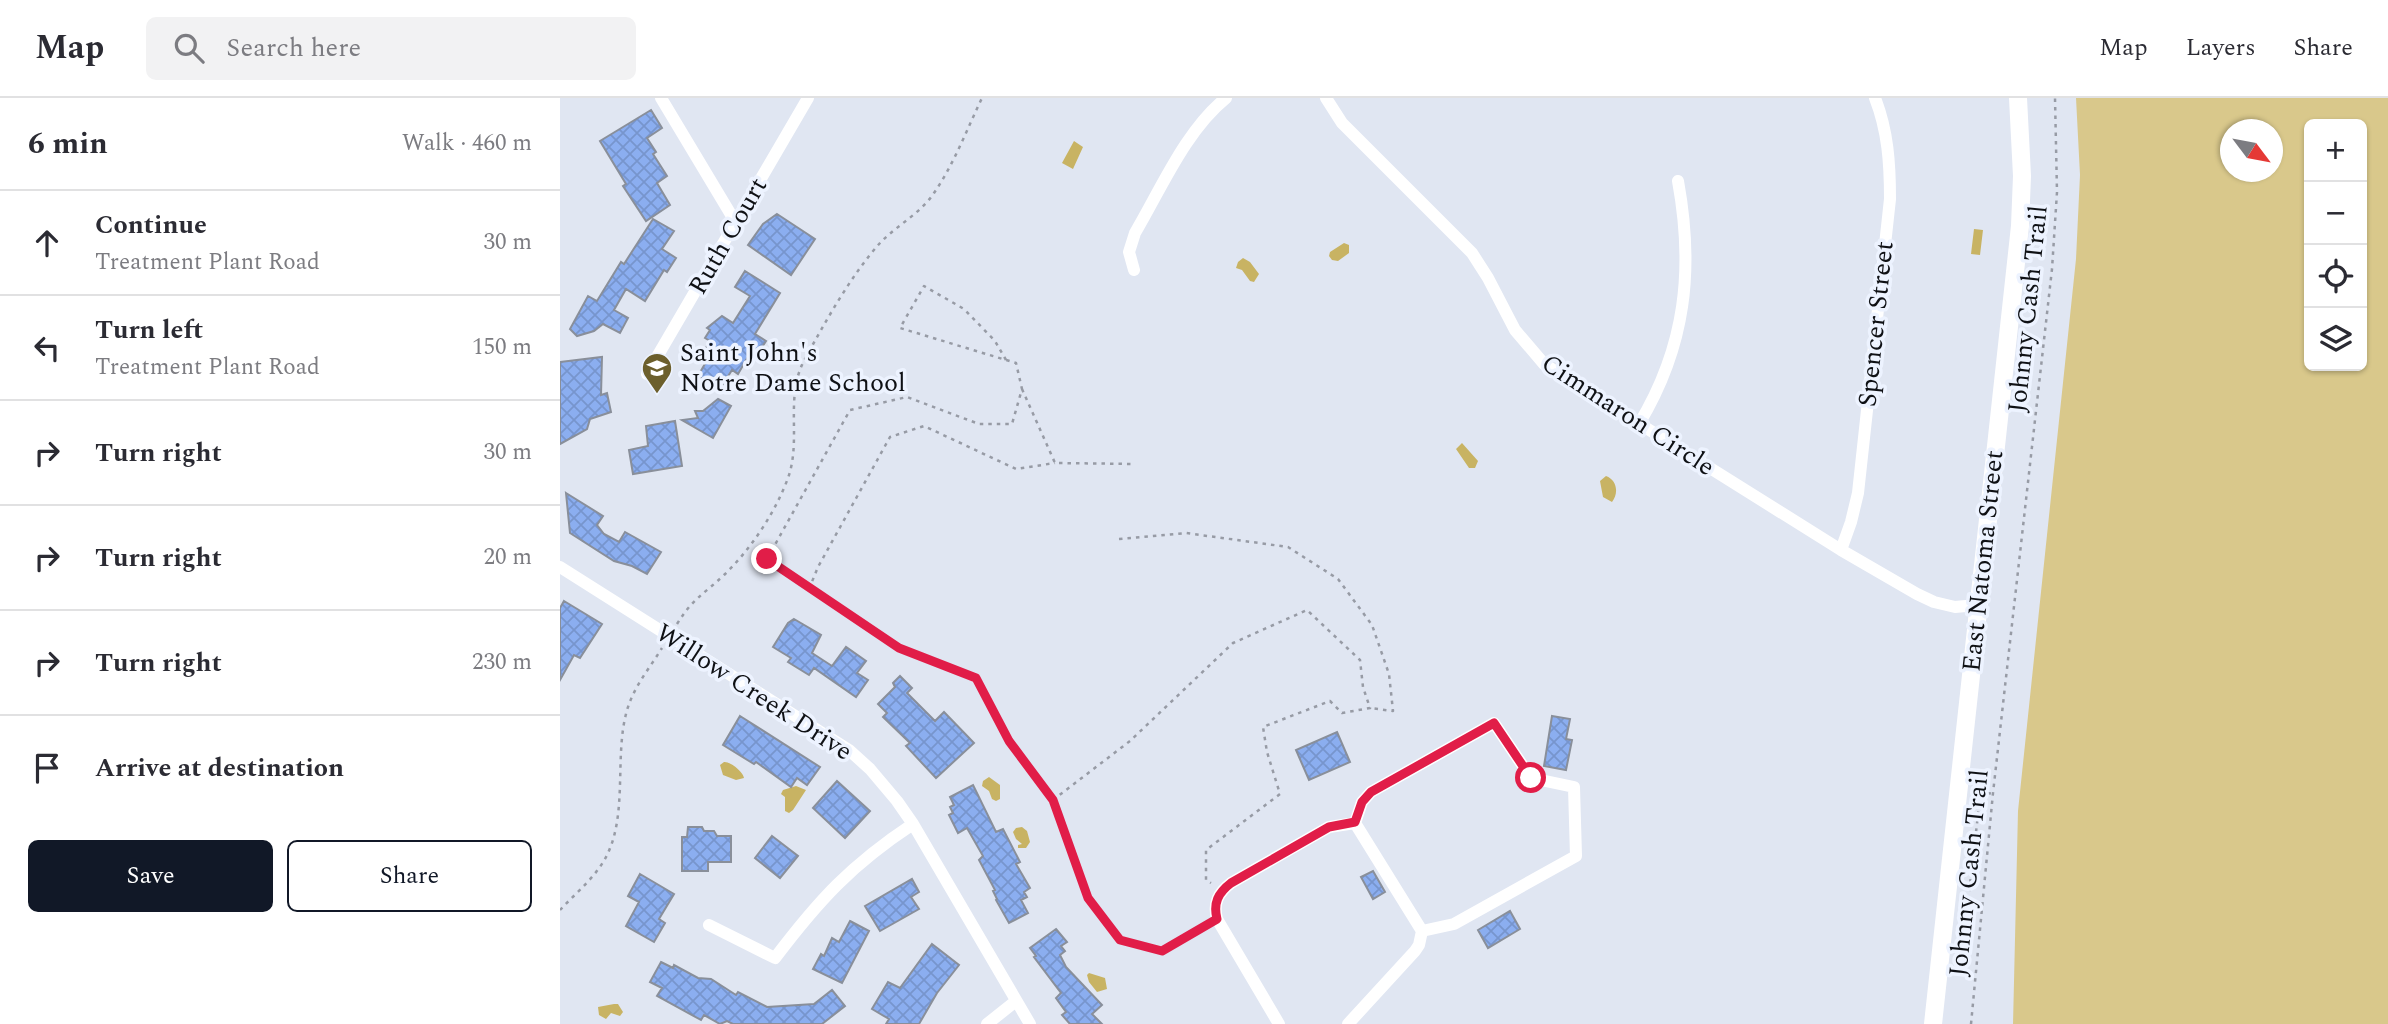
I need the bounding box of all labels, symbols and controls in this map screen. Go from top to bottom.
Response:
search box [146,17,636,80]
text: Map [35,23,104,73]
text: Search here [226,28,361,68]
icon: search [170,29,208,67]
text: Map [2099,30,2148,66]
text: Layers [2186,30,2256,66]
text: Share [2294,30,2353,66]
north arrow [2220,119,2283,182]
map controls [2304,119,2367,371]
button: + [2304,119,2367,182]
text: 6 min [28,121,108,167]
text: Walk · 460 m [402,126,532,161]
street label: Ruth Court [678,170,778,302]
button: − [2304,182,2367,245]
street label: Johnny Cash Trail [1997,203,2059,415]
text: Continue [95,205,207,245]
icon: ahead [28,224,66,262]
text: 30 m [483,225,532,260]
street label: Spencer Street [1847,239,1905,409]
text: Treatment Plant Road [95,245,320,280]
button: locate [2304,245,2367,308]
button: layers [2304,308,2367,371]
text: Turn left [95,310,203,350]
icon: left [28,329,66,367]
text: 150 m [472,330,532,365]
place label: Saint John's Notre Dame School [680,333,906,403]
street label: Cimmaron Circle [1533,344,1723,486]
text: Treatment Plant Road [95,350,320,385]
school or university icon: Saint John's Notre Dame School [640,351,674,395]
text: Turn right [95,433,222,473]
icon: right [28,434,66,472]
text: 30 m [483,435,532,470]
street label: East Natoma Street [1951,448,2015,674]
text: Turn right [95,538,222,578]
icon: right [28,539,66,577]
text: 20 m [483,540,532,575]
route end [751,543,782,574]
street label: Willow Creek Drive [648,613,860,771]
text: Turn right [95,643,222,683]
icon: right [28,644,66,682]
text: 230 m [472,645,532,680]
text: Arrive at destination [95,748,344,788]
icon: arrive [28,749,66,787]
route start [1515,762,1546,793]
street label: Johnny Cash Trail [1938,767,2000,979]
button: Save [28,840,273,912]
button: Share [287,840,532,912]

